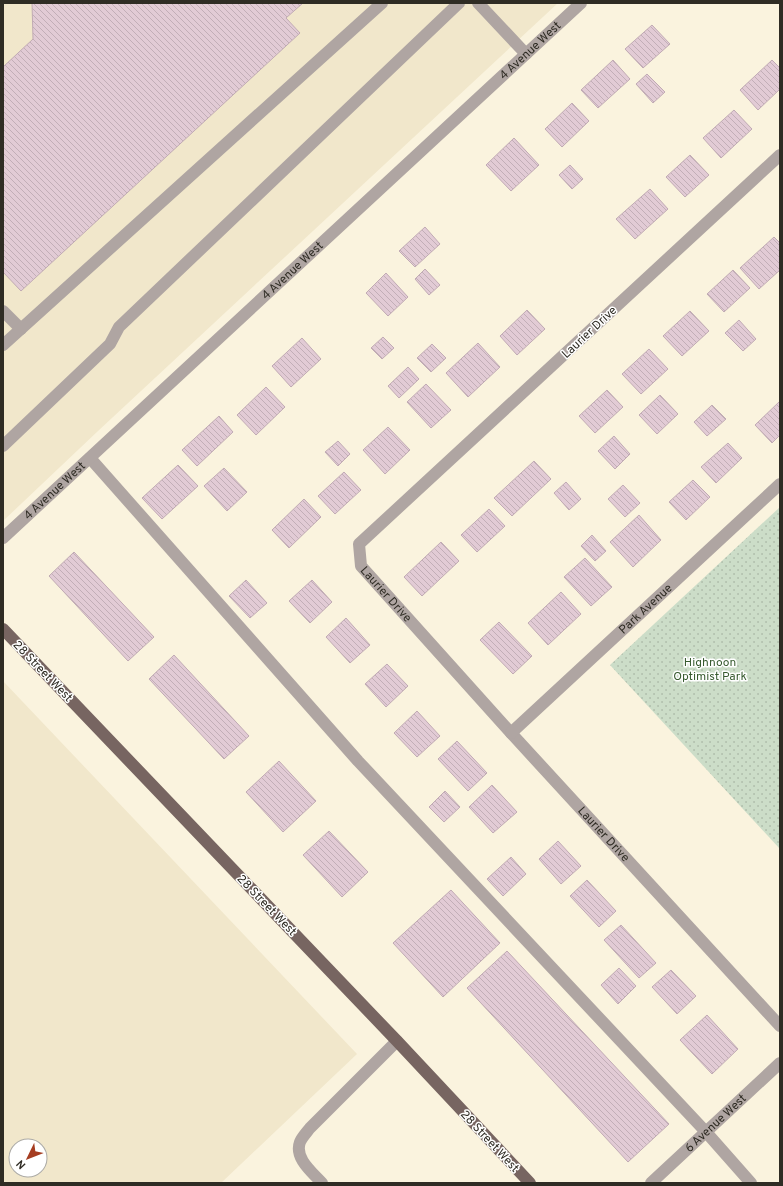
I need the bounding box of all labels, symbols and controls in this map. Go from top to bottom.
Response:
street label: 4 Avenue West [496,18,565,84]
street label: 4 Avenue West [258,238,327,304]
street label: Laurier Drive [559,303,621,362]
street label: 4 Avenue West [21,459,89,524]
street label: Laurier Drive [356,563,415,626]
street label: Park Avenue [616,581,676,638]
street label: 28 Street West [9,638,76,706]
park label: Highnoon Optimist Park [673,655,747,685]
street label: Laurier Drive [573,804,633,866]
street label: 28 Street West [233,872,300,940]
street label: 6 Avenue West [682,1091,750,1156]
street label: 28 Street West [456,1107,522,1176]
north arrow [8,1138,48,1178]
text: N [14,1156,29,1172]

